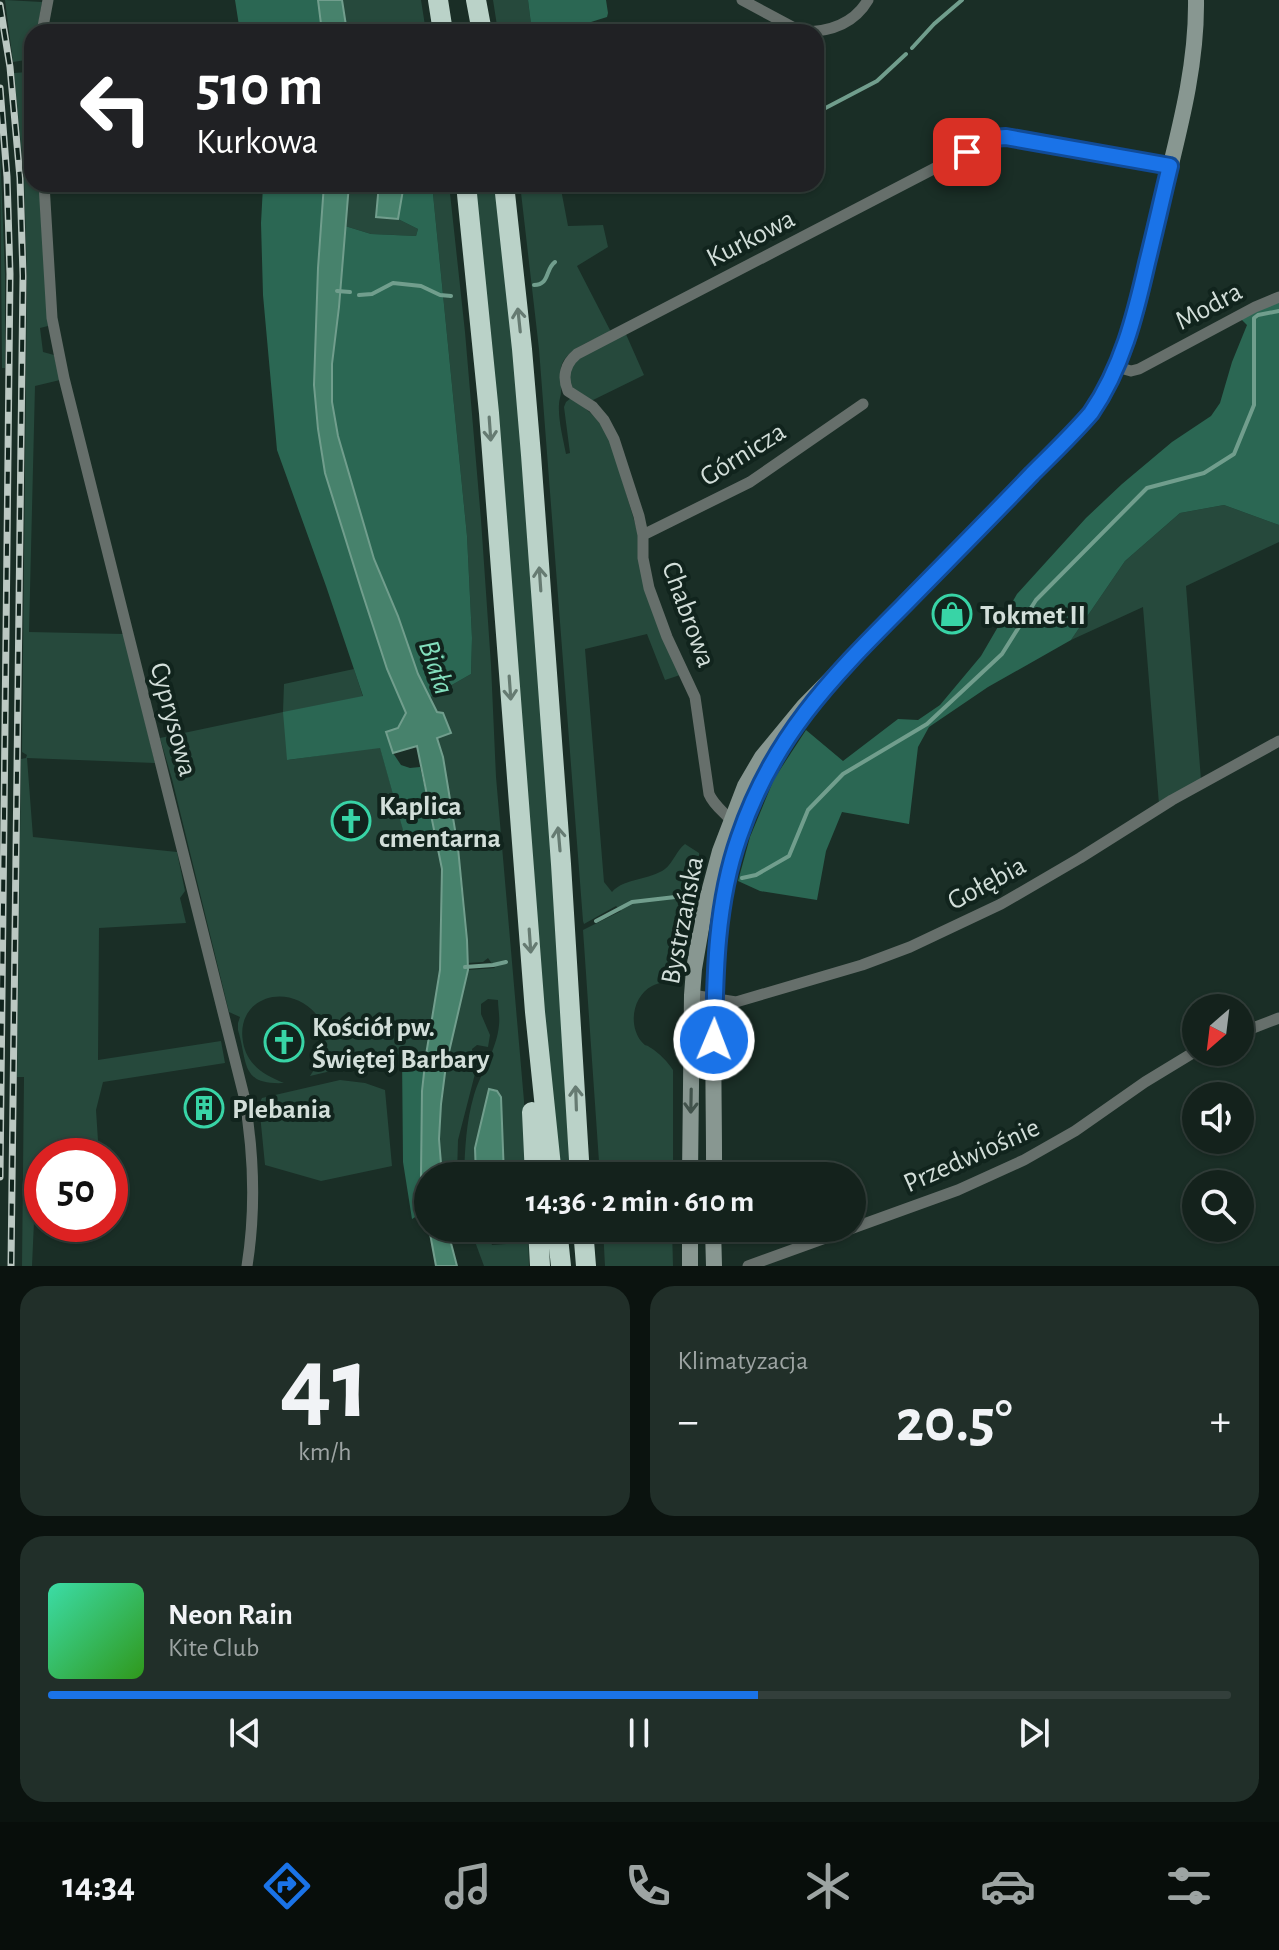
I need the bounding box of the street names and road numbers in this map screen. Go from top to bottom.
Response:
street label: Kurkowa [702,205,800,273]
street label: Modra [1171,278,1247,336]
street label: Górnicza [695,418,791,492]
street label: Chabrowa [656,558,720,671]
street label: Cyprysowa [144,660,202,780]
street label: Gołębia [943,852,1031,916]
street label: Bystrzańska [657,854,709,987]
street label: Przedwiośnie [900,1113,1044,1198]

